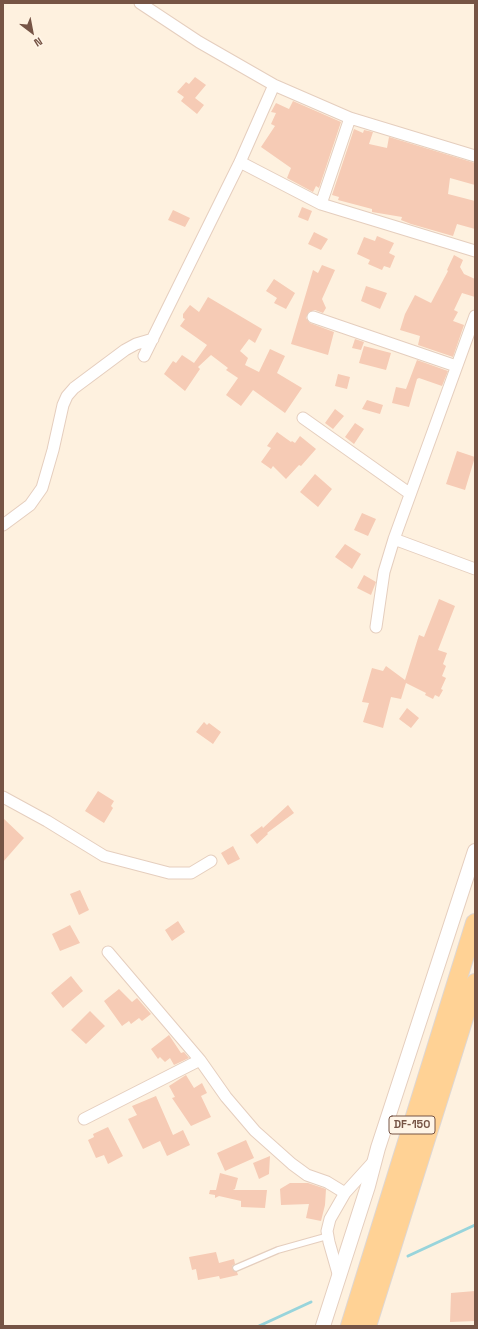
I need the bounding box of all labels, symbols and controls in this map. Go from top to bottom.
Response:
north arrow [12,12,52,52]
text: N [32,34,45,50]
road number: DF-150 [389,1116,435,1134]

